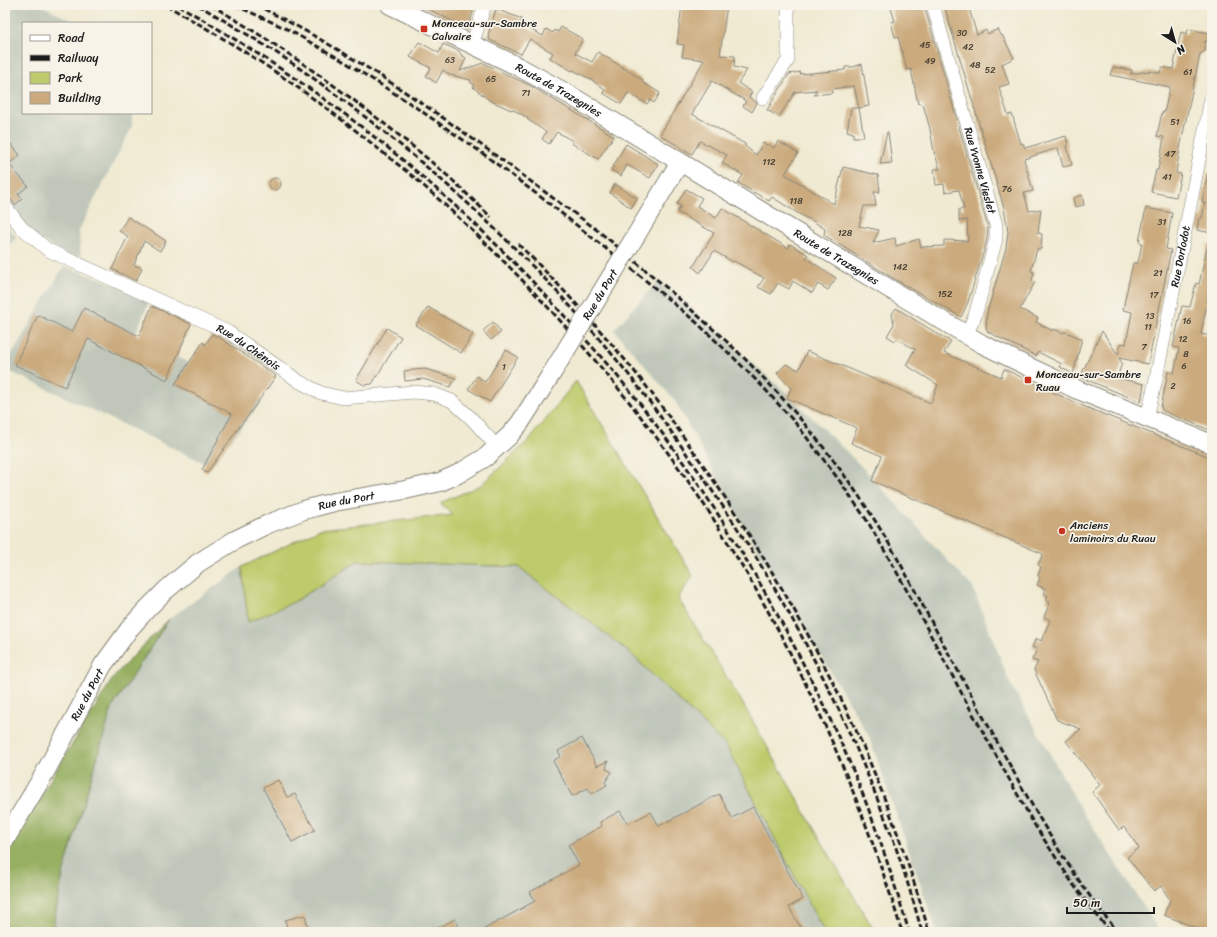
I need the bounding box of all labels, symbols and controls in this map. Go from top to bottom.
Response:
place label: Monceau-sur-Sambre Calvaire [432,14,537,46]
legend [22,22,152,114]
north arrow [1155,22,1195,62]
marker: Monceau-sur-Sambre Calvaire [419,24,429,34]
house number: 30 [957,25,968,41]
text: Road [58,27,85,49]
house number: 45 [919,37,931,53]
house number: 42 [963,39,973,55]
text: N [1172,39,1190,60]
text: Railway [58,47,99,69]
house number: 63 [445,52,455,68]
house number: 49 [924,53,936,69]
street label: Route de Trazegnies [512,57,607,123]
house number: 48 [969,57,981,73]
house number: 52 [985,62,995,78]
house number: 61 [1184,64,1193,80]
text: Park [58,67,83,89]
house number: 65 [486,71,497,87]
house number: 71 [521,85,531,101]
text: Building [58,87,101,109]
house number: 51 [1170,114,1180,130]
street label: Rue Yvonne Vieslet [959,125,1002,217]
house number: 47 [1165,146,1176,162]
house number: 112 [763,154,775,170]
house number: 41 [1162,169,1172,185]
house number: 76 [1002,181,1012,197]
house number: 118 [789,193,803,209]
house number: 31 [1158,214,1167,230]
street label: Route de Trazegnies [790,223,884,290]
street label: Rue Dorlodot [1165,224,1195,289]
house number: 128 [838,225,853,241]
house number: 142 [893,259,907,275]
street label: Rue du Port [577,265,623,324]
house number: 21 [1153,265,1163,281]
house number: 152 [938,286,952,302]
house number: 17 [1149,287,1159,303]
house number: 13 [1146,308,1154,324]
house number: 16 [1183,313,1191,329]
street label: Rue du Chênois [214,319,285,376]
house number: 11 [1144,319,1152,335]
house number: 12 [1178,331,1188,347]
house number: 7 [1141,339,1147,355]
house number: 8 [1183,346,1189,362]
house number: 6 [1181,358,1187,374]
house number: 1 [502,359,506,375]
place label: Monceau-sur-Sambre Ruau [1036,365,1141,397]
marker: Monceau-sur-Sambre Ruau [1023,375,1033,385]
house number: 2 [1170,378,1176,394]
street label: Rue du Port [316,486,376,515]
place label: Anciens laminoirs du Ruau [1069,516,1156,548]
marker: Anciens laminoirs du Ruau [1057,526,1067,536]
street label: Rue du Port [65,665,109,724]
scale bar [1067,889,1154,915]
text: 50 m [1073,892,1100,914]

